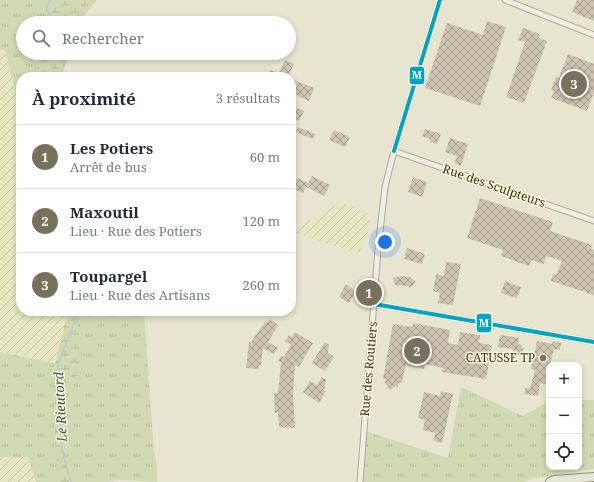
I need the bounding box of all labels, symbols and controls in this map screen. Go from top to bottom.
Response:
search box [16,16,296,60]
icon: search [30,27,52,49]
text: Rechercher [62,28,144,48]
line badge: M [409,66,425,85]
text: M [412,67,423,82]
pin: 3 [561,69,587,99]
text: À proximité [32,87,136,110]
text: 3 résultats [216,89,280,107]
text: Les Potiers [70,138,153,158]
text: 1 [41,148,49,166]
text: 60 m [250,148,280,166]
text: Arrêt de bus [70,158,147,176]
street label: Rue des Sculpteurs [440,160,548,211]
text: Maxoutil [70,202,139,222]
text: 2 [41,212,49,230]
text: 120 m [243,212,280,230]
text: Lieu · Rue des Potiers [70,222,202,240]
your location [375,232,395,252]
text: Toupargel [70,266,147,286]
text: 3 [41,276,49,294]
text: 260 m [243,276,280,294]
pin: 1 [356,278,382,308]
text: Lieu · Rue des Artisans [70,286,210,304]
line badge: M [476,313,492,333]
text: M [479,315,490,330]
street label: Rue des Routiers [356,321,381,417]
pin: 2 [404,336,430,366]
place label: CATUSSE TP [466,349,535,366]
marker: CATUSSE TP [538,353,548,363]
map controls [546,362,582,470]
button: + [546,362,582,398]
water label: Le Rieutord [49,371,71,444]
button: − [546,398,582,434]
button: locate [546,434,582,470]

